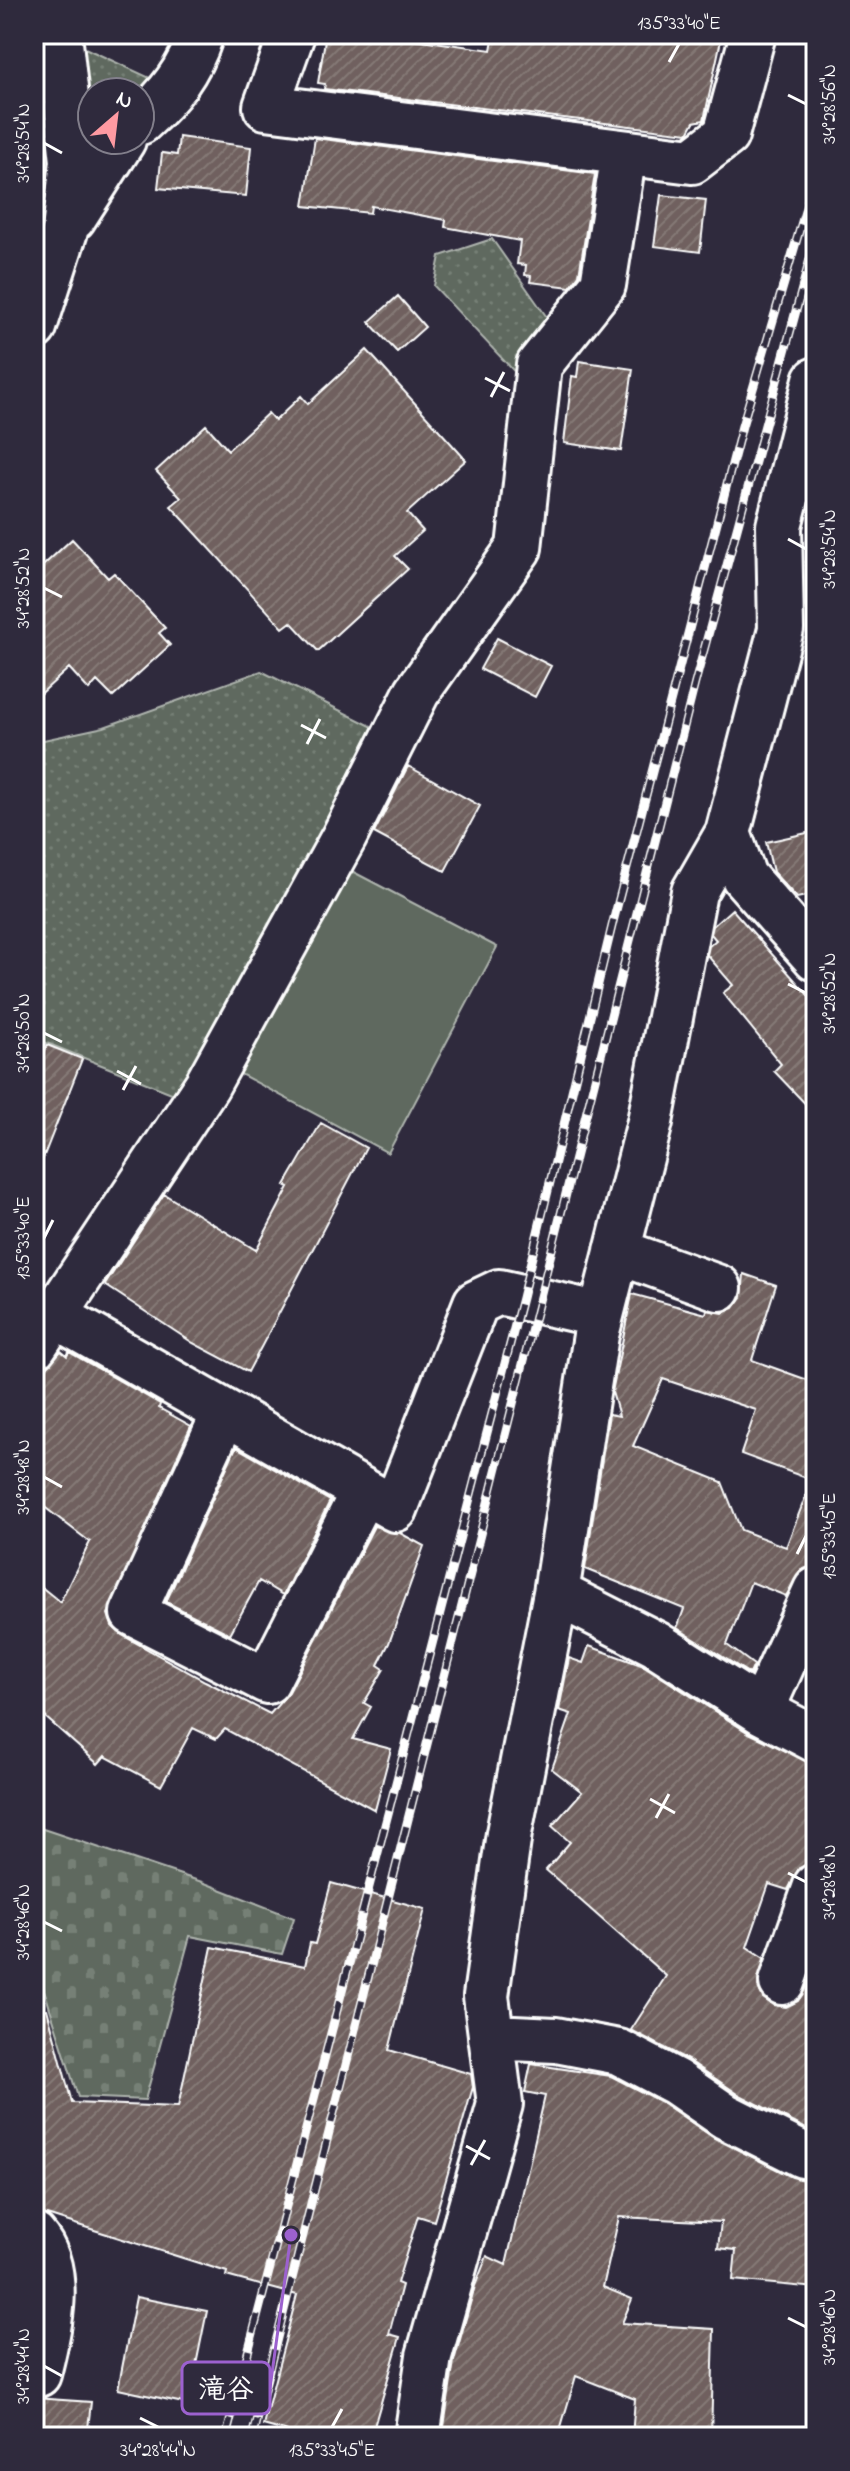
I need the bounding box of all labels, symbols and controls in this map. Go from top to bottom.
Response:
text: 135°33'40"E [637,10,721,39]
text: 34°28'56"N [816,64,845,144]
north arrow [76,76,156,156]
text: N [110,83,138,119]
text: 34°28'54"N [10,103,39,183]
text: 34°28'54"N [816,509,845,589]
text: 34°28'52"N [10,548,39,628]
text: 34°28'52"N [816,953,845,1033]
text: 34°28'50"N [10,993,39,1073]
text: 135°33'40"E [10,1196,39,1280]
text: 34°28'48"N [10,1439,39,1515]
text: 135°33'45"E [816,1493,845,1579]
text: 34°28'48"N [816,1844,845,1920]
text: 34°28'46"N [10,1884,39,1960]
text: 34°28'46"N [816,2289,845,2365]
text: 34°28'44"N [10,2328,39,2404]
callout: 滝谷 [182,2362,270,2414]
text: 滝谷 [198,2371,254,2412]
text: 34°28'44"N [120,2437,196,2466]
text: 135°33'45"E [289,2437,375,2466]

